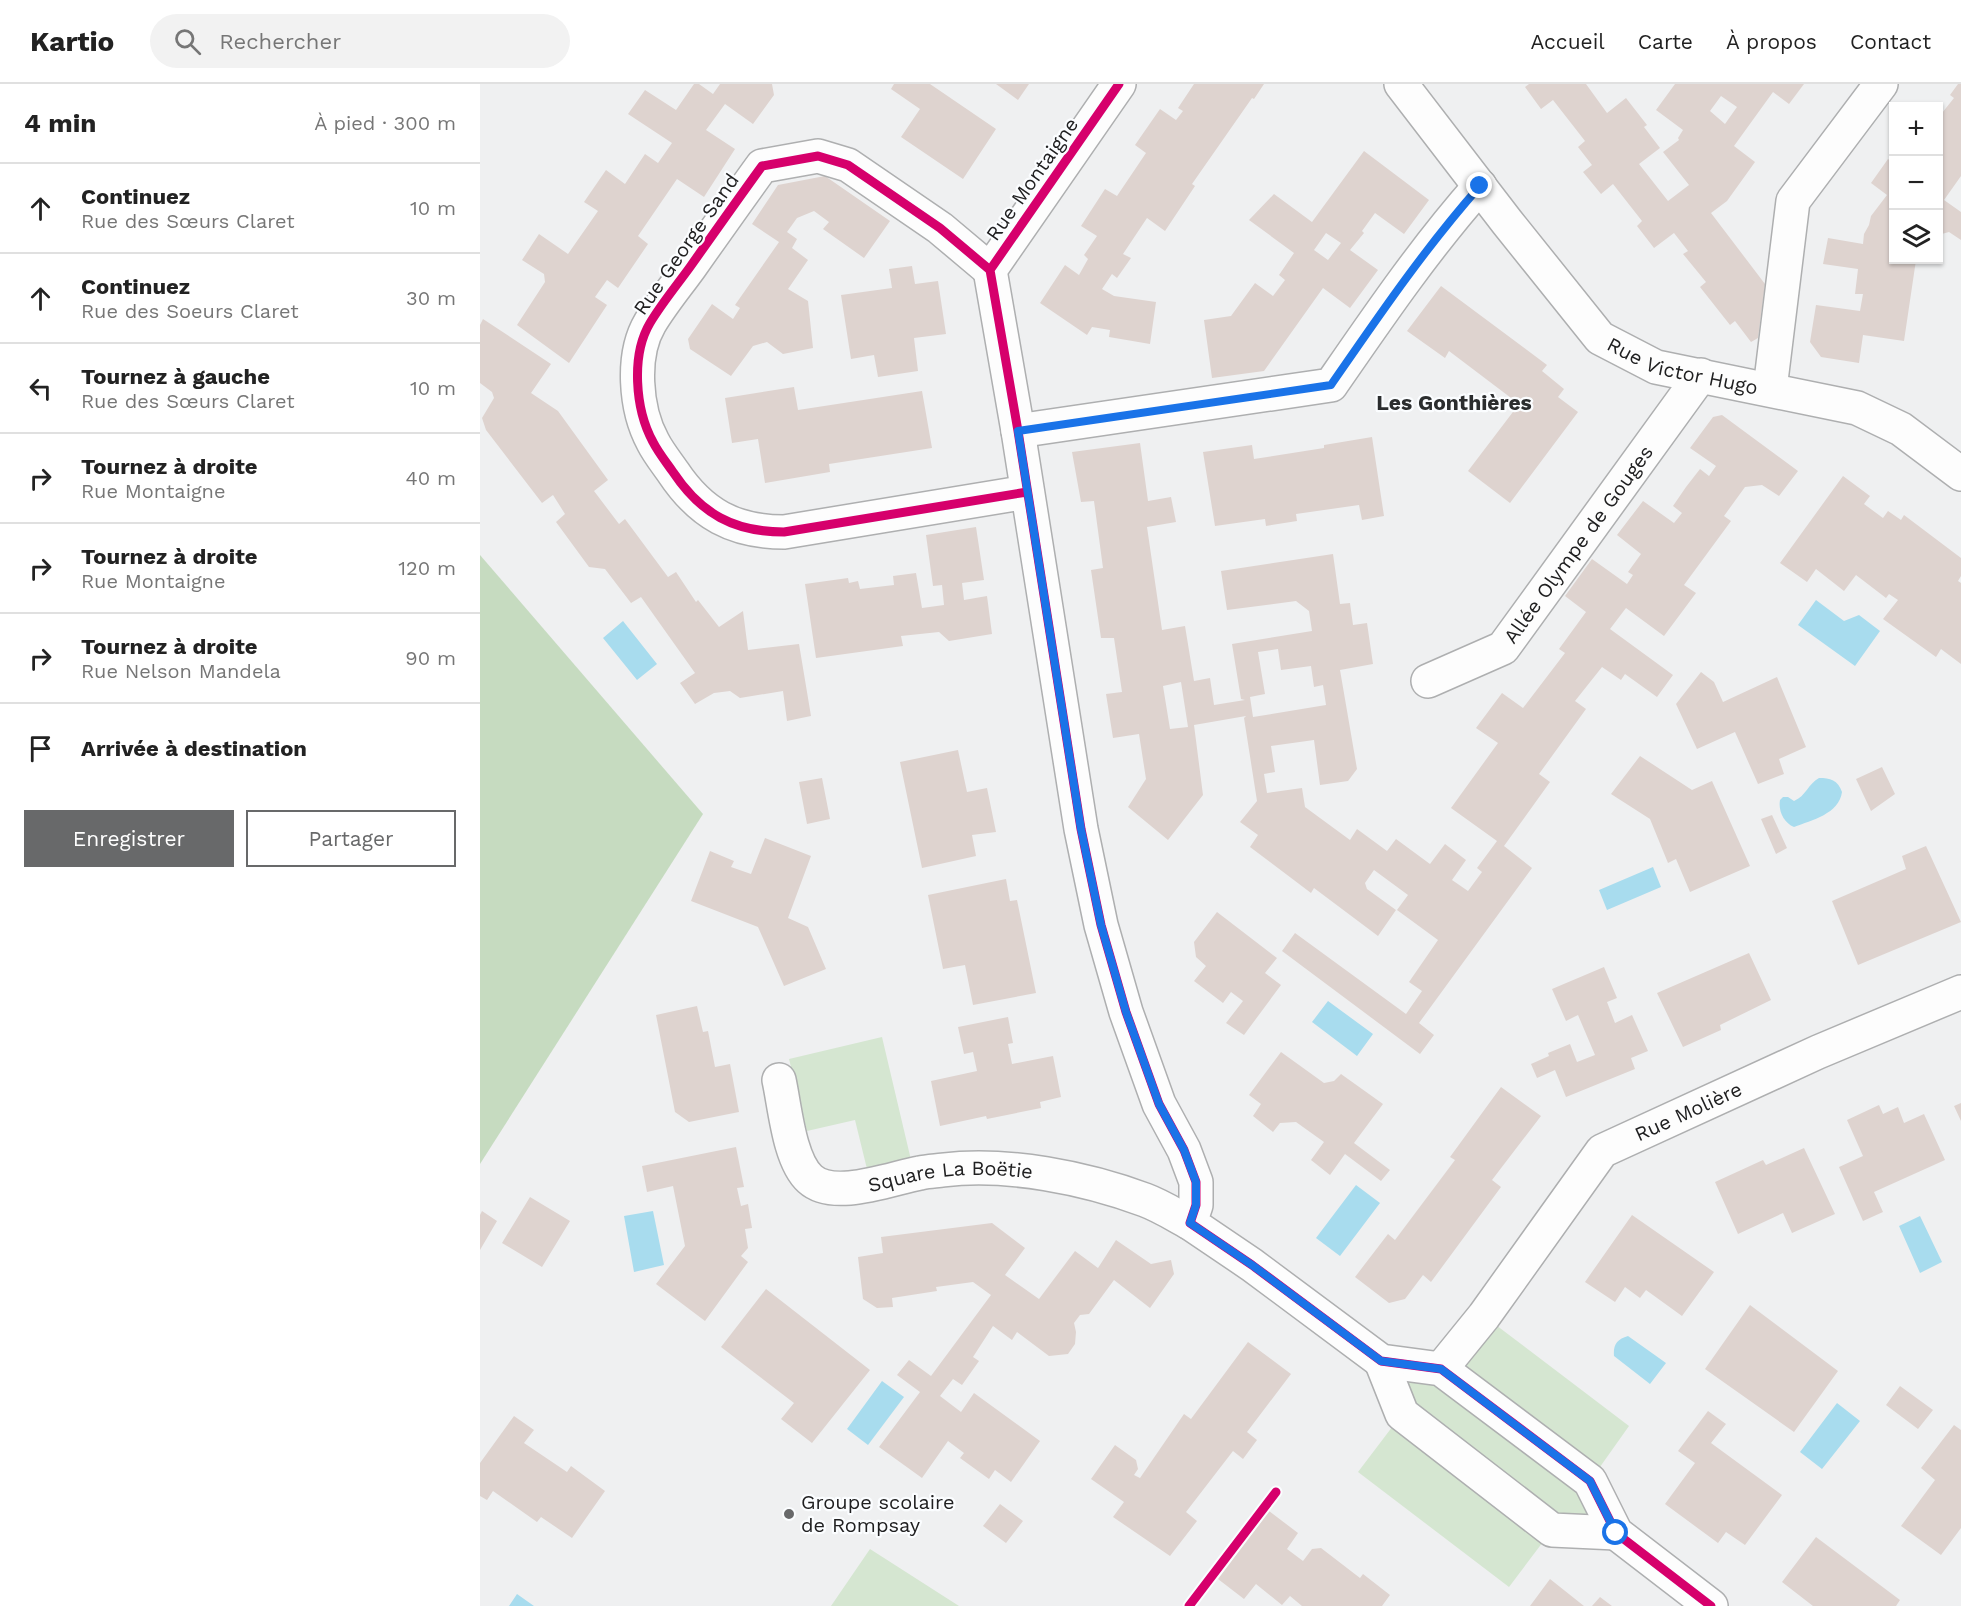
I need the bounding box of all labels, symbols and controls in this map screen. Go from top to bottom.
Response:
search box [150,14,570,68]
text: Kartio [30,25,114,58]
icon: search [171,25,204,58]
text: Rechercher [219,29,341,54]
text: Accueil [1530,29,1605,54]
text: Carte [1638,29,1693,54]
text: À propos [1726,29,1817,54]
text: Contact [1850,29,1931,54]
map controls [1889,102,1943,264]
button: + [1889,102,1943,156]
text: 4 min [24,108,96,138]
text: À pied · 300 m [314,111,456,135]
street label: Rue Montaigne [981,113,1083,245]
button: − [1889,156,1943,210]
street label: Rue George Sand [628,169,744,319]
route end [1466,172,1492,198]
text: Continuez [81,184,190,209]
icon: ahead [24,192,57,225]
text: 10 m [410,196,456,220]
text: Rue des Sœurs Claret [81,209,295,233]
button: layers [1889,210,1943,264]
text: Continuez [81,274,190,299]
icon: ahead [24,282,57,315]
text: 30 m [406,286,456,310]
text: Rue des Soeurs Claret [81,299,299,323]
street label: Rue Victor Hugo [1603,332,1760,399]
text: Tournez à gauche [81,364,270,389]
icon: left [24,372,57,405]
text: 10 m [410,376,456,400]
text: Rue des Sœurs Claret [81,389,295,413]
district label: Les Gonthières [1376,390,1532,415]
street label: Allée Olympe de Gouges [1498,441,1658,648]
text: Tournez à droite [81,454,258,479]
icon: right [24,462,57,495]
text: 40 m [405,466,456,490]
text: Rue Montaigne [81,479,226,503]
text: Tournez à droite [81,544,258,569]
icon: right [24,552,57,585]
text: 120 m [398,556,456,580]
text: Rue Montaigne [81,569,226,593]
text: Tournez à droite [81,634,258,659]
icon: right [24,642,57,675]
text: 90 m [405,646,456,670]
text: Rue Nelson Mandela [81,659,281,683]
icon: arrive [24,732,57,765]
text: Arrivée à destination [81,736,307,761]
button: Enregistrer [24,810,234,867]
button: Partager [246,810,456,867]
street label: Rue Molière [1631,1077,1746,1146]
street label: Square La Boëtie [866,1156,1034,1197]
place label: Groupe scolaire de Rompsay [801,1490,954,1537]
marker: Groupe scolaire de Rompsay [782,1507,796,1521]
route start [1602,1519,1628,1545]

